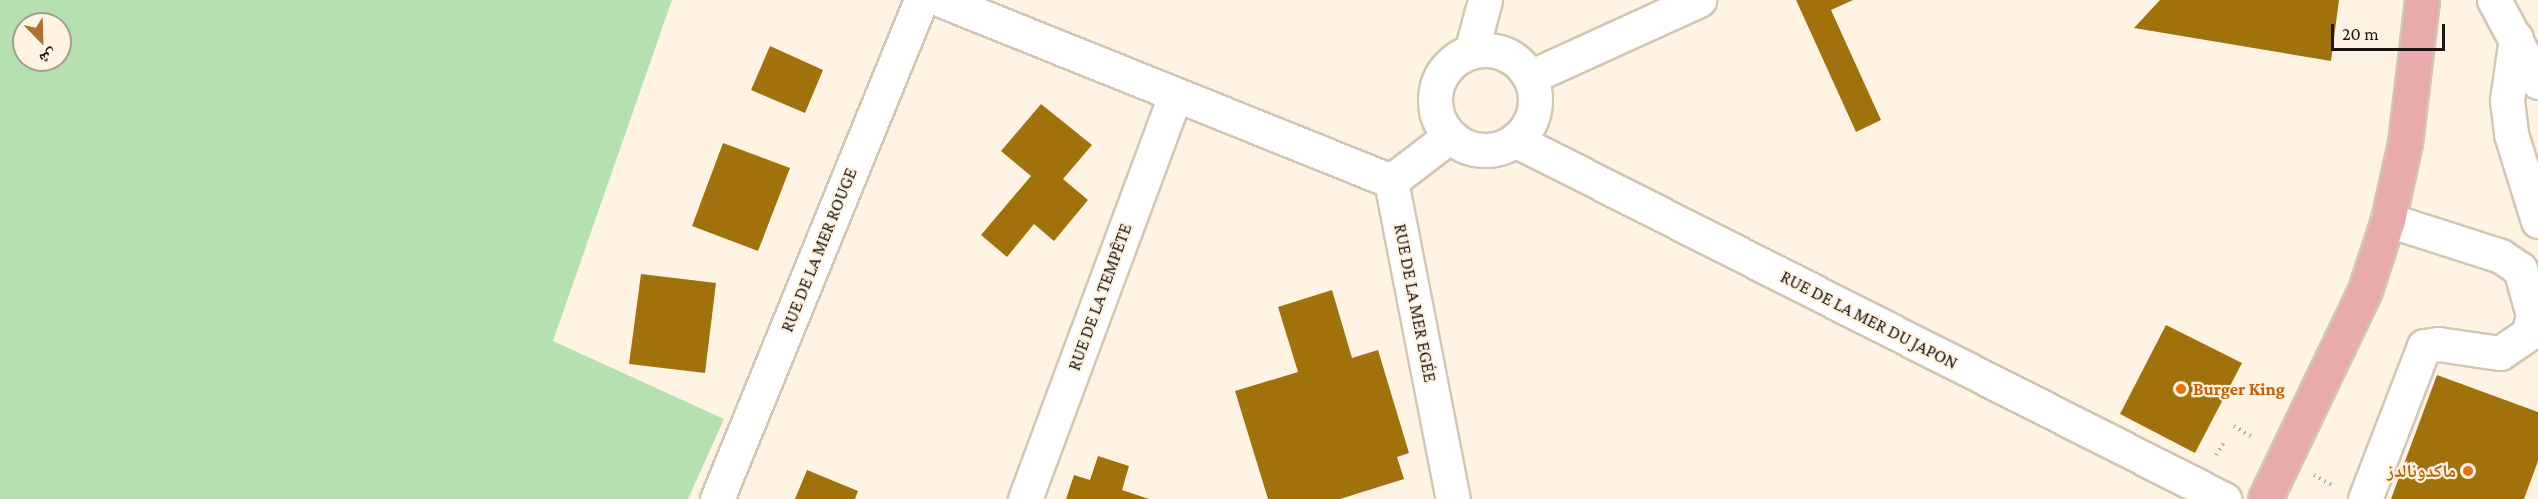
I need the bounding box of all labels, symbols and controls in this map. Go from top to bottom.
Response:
north arrow [12,12,72,72]
scale bar [2334,12,2448,50]
text: 20 m [2342,24,2379,44]
text: ش [37,46,60,68]
street label: RUE DE LA MER ROUGE [776,165,862,335]
street label: RUE DE LA TEMPÊTE [1063,220,1137,374]
street label: RUE DE LA MER EGÉE [1389,222,1441,384]
street label: RUE DE LA MER DU JAPON [1777,266,1961,374]
place label: Burger King [2193,378,2285,400]
marker: Burger King [2174,382,2188,396]
place label: ماكدونالدز [2387,460,2456,482]
marker: ماكدونالدز [2461,464,2475,478]

